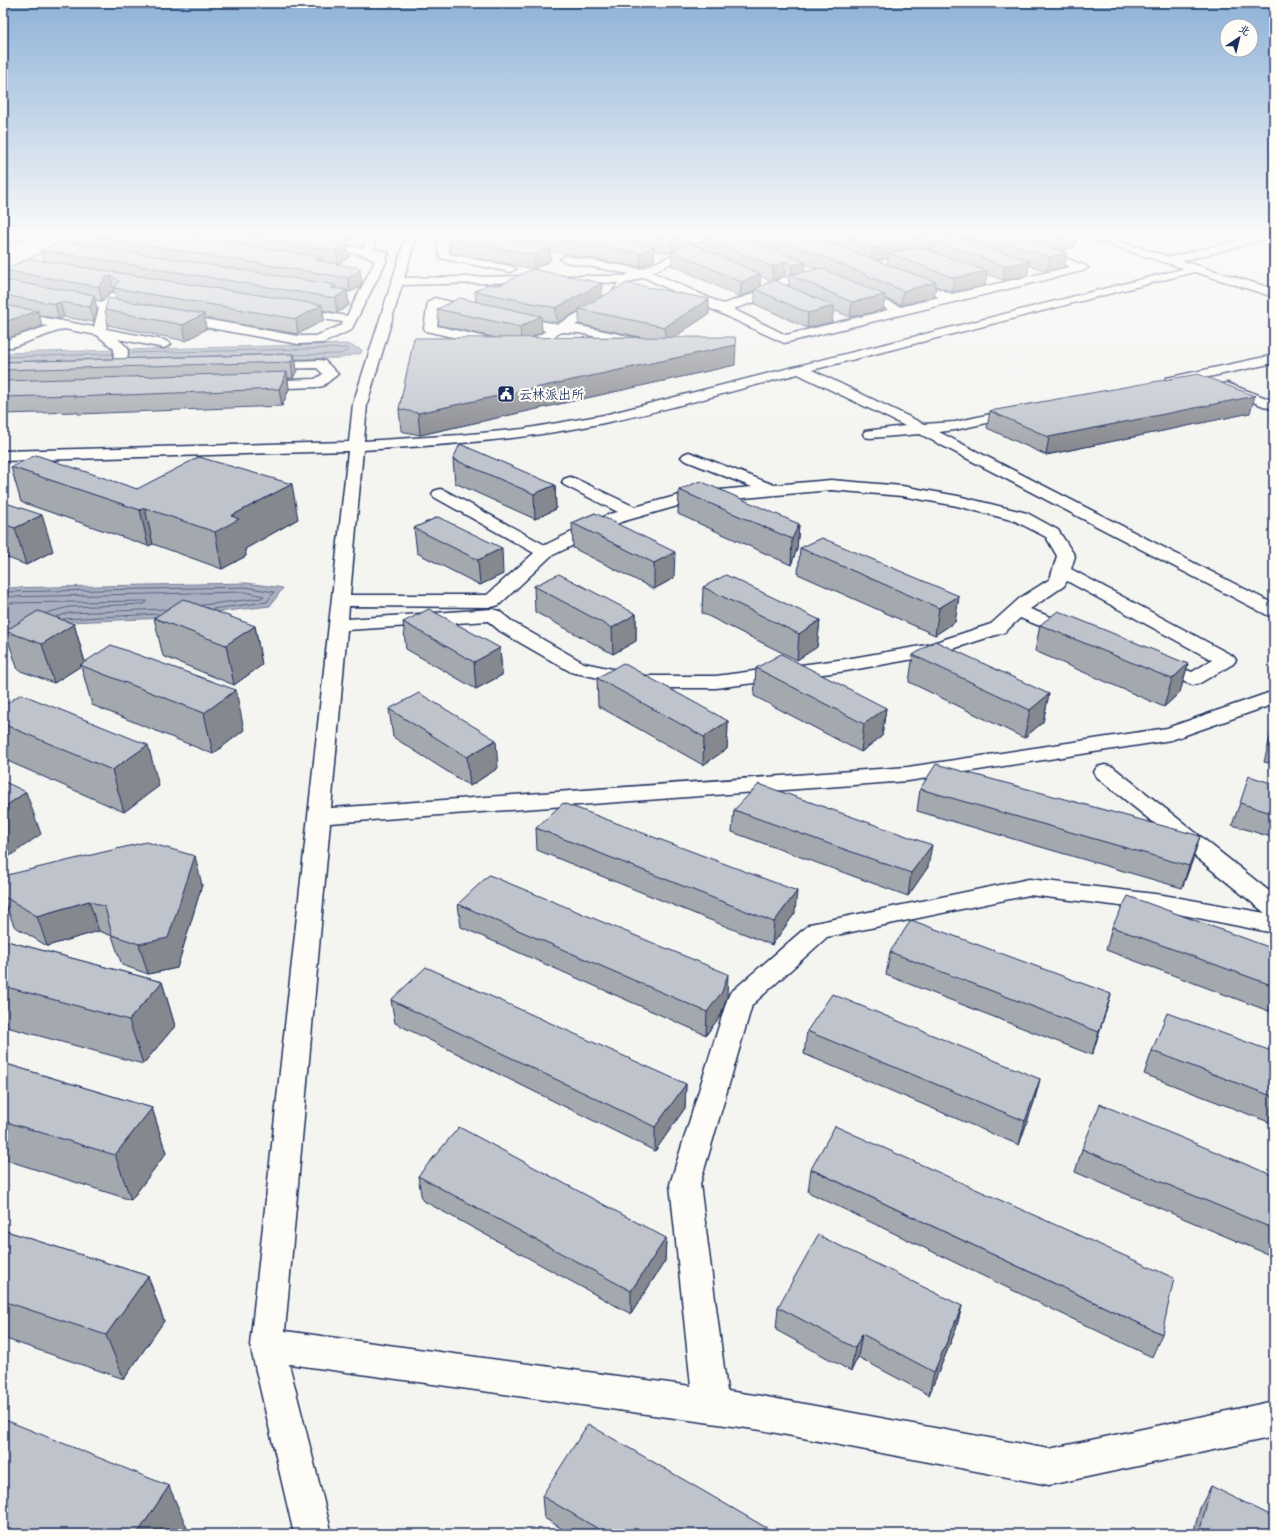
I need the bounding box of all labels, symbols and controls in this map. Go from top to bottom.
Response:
north arrow [1219,18,1259,58]
text: 北 [1236,22,1253,39]
public building icon: 云林派出所 [496,384,516,404]
place label: 云林派出所 [519,387,584,402]

